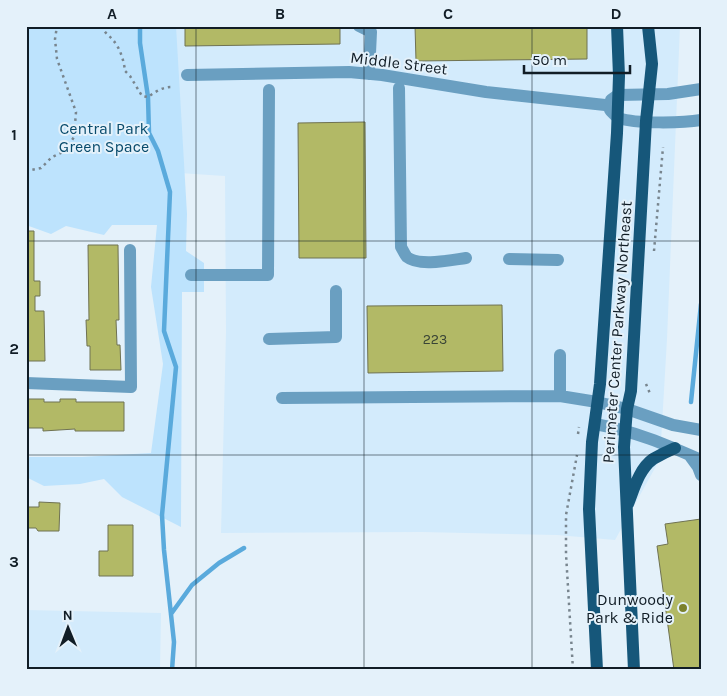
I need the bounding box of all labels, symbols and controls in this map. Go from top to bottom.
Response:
text: A [107,4,117,23]
text: B [275,4,285,23]
text: C [443,4,453,23]
text: D [611,4,622,23]
scale bar [524,42,631,74]
street label: Middle Street [349,48,449,78]
text: 50 m [532,51,567,69]
park label: Central Park Green Space [59,119,149,156]
text: 1 [11,125,17,144]
street label: Perimeter Center Parkway Northeast [598,200,636,464]
house number: 223 [423,331,447,348]
text: 2 [9,339,19,358]
text: 3 [9,552,19,571]
place label: Dunwoody Park & Ride [586,590,674,627]
marker: Dunwoody Park & Ride [677,602,689,614]
north arrow [42,604,92,654]
text: N [63,607,73,624]

